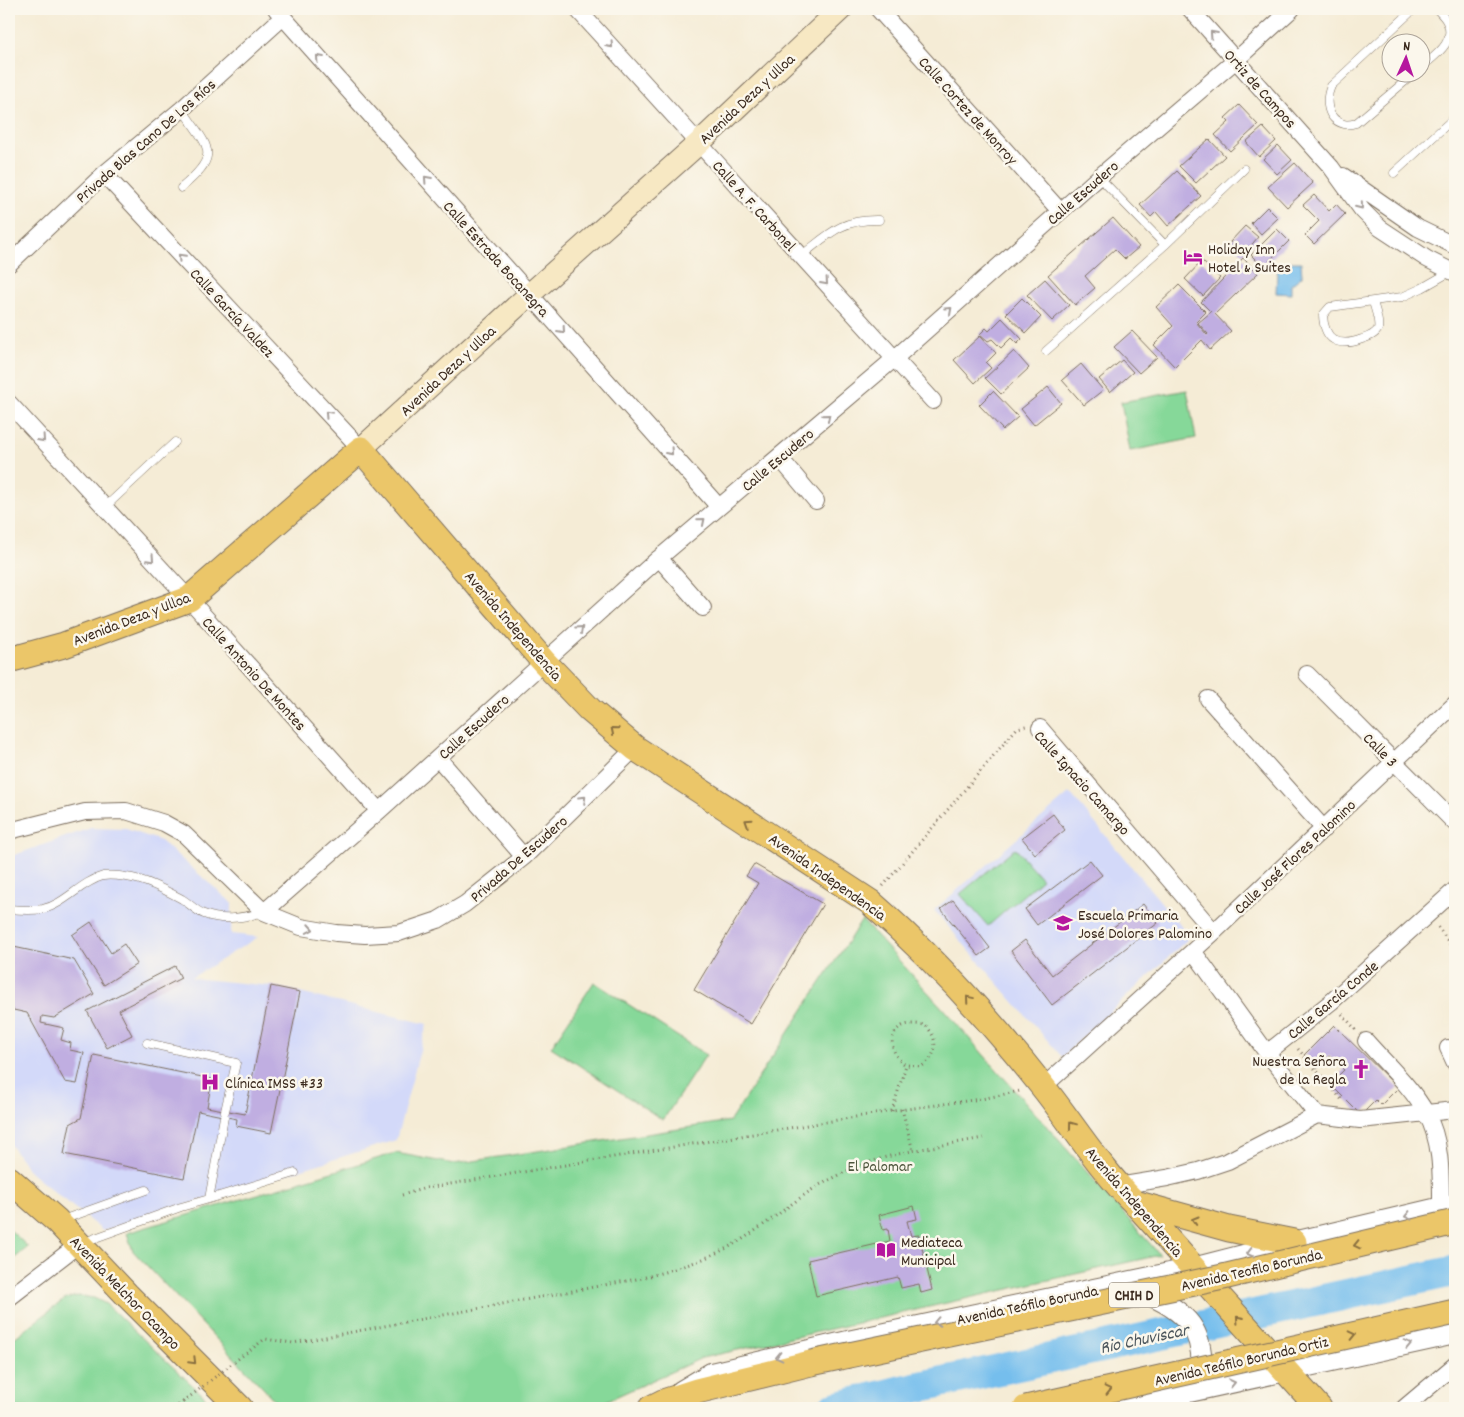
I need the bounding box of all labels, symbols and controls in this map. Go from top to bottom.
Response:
one-way arrow [1210,31,1219,40]
north arrow [1382,32,1432,82]
text: N [1403,37,1411,57]
one-way arrow [604,39,613,48]
street label: Ortiz de Campos [1217,45,1301,135]
street label: Avenida Deza y Ulloa [694,49,801,151]
street label: Calle Cortez de Monroy [912,52,1023,171]
one-way arrow [316,54,325,63]
street label: Privada Blas Cano De Los Ríos [71,74,222,209]
street label: Calle A. F. Carbonel [706,156,801,258]
street label: Calle Escudero [1043,156,1125,232]
one-way arrow [424,176,433,185]
street label: Calle Estrada Bocanegra [437,197,554,323]
one-way arrow [1355,201,1364,210]
place label: Holiday Inn Hotel & Suites [1208,239,1291,280]
hotel icon: Holiday Inn Hotel & Suites [1182,246,1204,268]
one-way arrow [178,253,187,262]
street label: Calle García Valdez [183,264,279,364]
one-way arrow [819,277,828,286]
one-way arrow [944,307,953,316]
street label: Avenida Deza y Ulloa [395,321,502,423]
one-way arrow [556,325,565,334]
one-way arrow [325,410,334,419]
one-way arrow [821,414,830,423]
street label: Calle Escudero [737,424,820,498]
one-way arrow [36,434,45,443]
one-way arrow [664,446,673,455]
one-way arrow [696,519,705,527]
one-way arrow [146,553,155,562]
street label: Avenida Independencia [458,567,567,687]
street label: Avenida Deza y Ulloa [70,587,194,653]
street label: Calle Antonio De Montes [196,613,311,737]
one-way arrow [575,626,584,635]
street label: Calle Escudero [434,690,515,766]
street label: Calle Ignacio Camargo [1028,726,1135,841]
one-way arrow [611,727,620,735]
street label: Calle 3 [1357,728,1402,773]
street label: Calle José Flores Palomino [1230,795,1362,921]
one-way arrow [577,796,586,805]
street label: Privada De Escudero [466,811,574,909]
one-way arrow [744,818,753,828]
street label: Avenida Independencia [763,829,890,928]
place label: Escuela Primaria José Dolores Palomino [1078,905,1212,946]
school or university icon: Escuela Primaria José Dolores Palomino [1052,912,1074,934]
one-way arrow [305,923,314,933]
street label: Calle García Conde [1283,956,1384,1046]
one-way arrow [965,996,974,1005]
place label: Nuestra Señora de la Regla [1252,1051,1346,1092]
church icon: Nuestra Señora de la Regla [1350,1058,1372,1080]
hospital icon: Clínica IMSS #33 [199,1071,221,1093]
place label: Clínica IMSS #33 [225,1073,323,1096]
one-way arrow [1069,1121,1078,1131]
street label: Avenida Independencia [1079,1143,1188,1263]
park label: El Palomar [848,1156,912,1179]
one-way arrow [1403,1210,1412,1221]
one-way arrow [1192,1215,1200,1225]
street label: Avenida Melchor Ocampo [64,1232,185,1356]
place label: Mediateca Municipal [901,1232,963,1273]
library icon: Mediateca Municipal [875,1239,897,1261]
one-way arrow [1352,1239,1361,1250]
street label: Avenida Teofilo Borunda [1179,1244,1325,1299]
one-way arrow [1246,1248,1254,1258]
street label: Avenida Teófilo Borunda [955,1280,1101,1333]
road number: CHIH D [1109,1282,1159,1308]
one-way arrow [1236,1315,1245,1324]
one-way arrow [933,1316,942,1327]
water label: Rio Chuviscar [1098,1318,1193,1362]
one-way arrow [1348,1330,1357,1341]
street label: Avenida Teófilo Borunda Ortiz [1152,1331,1331,1394]
one-way arrow [1404,1339,1412,1350]
one-way arrow [774,1351,783,1362]
one-way arrow [187,1355,196,1364]
one-way arrow [1228,1378,1237,1389]
one-way arrow [1104,1385,1113,1396]

